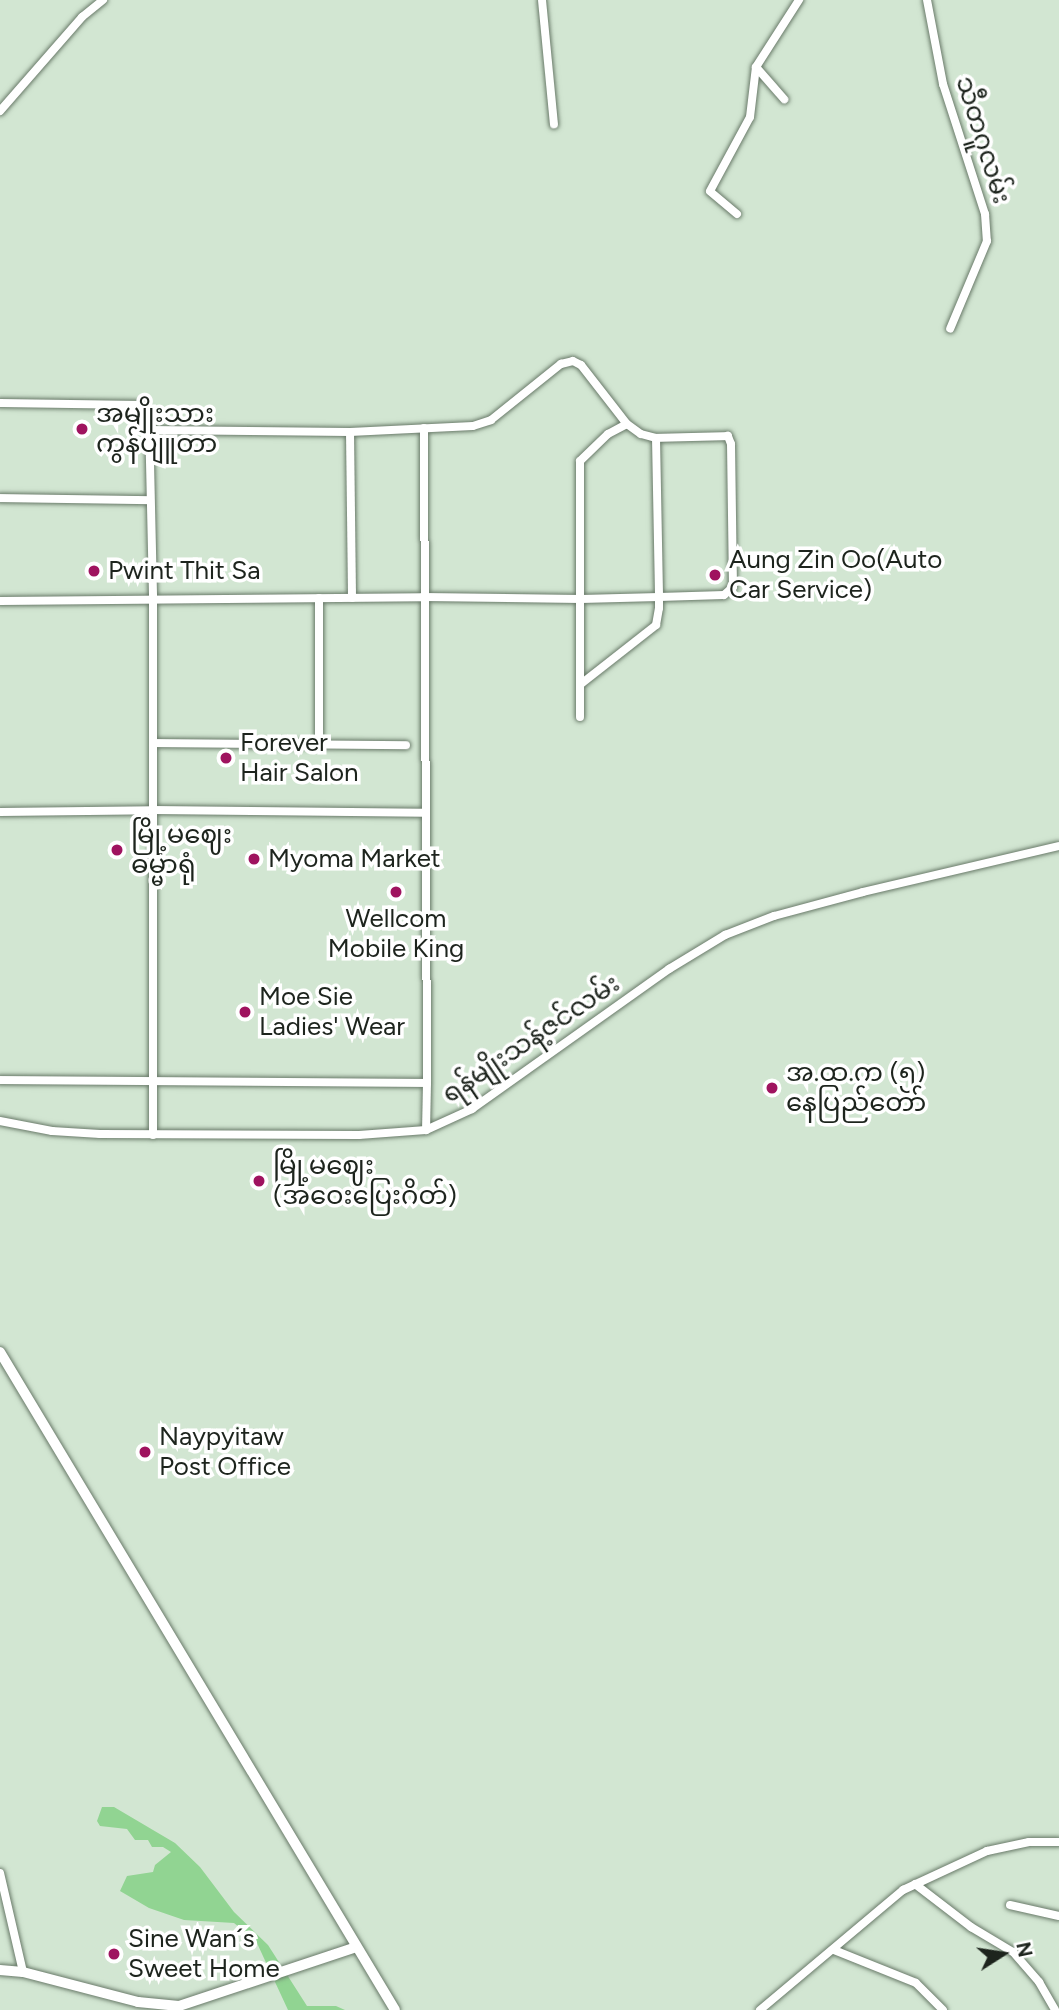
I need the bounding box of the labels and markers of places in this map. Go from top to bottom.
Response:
place label: အမျိုးသား ကွန်ပျူတာ [96,398,217,460]
marker: အမျိုးသား ကွန်ပျူတာ [74,421,90,437]
place label: Aung Zin Oo(Auto Car Service) [729,544,942,606]
place label: Pwint Thit Sa [108,555,261,587]
marker: Pwint Thit Sa [86,563,102,579]
marker: Aung Zin Oo(Auto Car Service) [707,567,723,583]
place label: Forever Hair Salon [240,727,359,788]
marker: Forever Hair Salon [218,750,234,766]
place label: မြို့မဈေး ဓမ္မာရုံ [131,819,232,880]
marker: မြို့မဈေး ဓမ္မာရုံ [109,842,125,858]
place label: Myoma Market [268,843,441,875]
marker: Myoma Market [246,851,262,867]
marker: Wellcom Mobile King [388,884,404,900]
place label: Wellcom Mobile King [328,903,464,964]
place label: Moe Sie Ladies' Wear [259,981,405,1042]
marker: Moe Sie Ladies' Wear [237,1004,253,1020]
place label: အ.ထ.က (၅) နေပြည်တော် [786,1057,926,1118]
marker: အ.ထ.က (၅) နေပြည်တော် [764,1080,780,1096]
place label: မြို့မဈေး (အဝေးပြေးဂိတ်) [273,1150,457,1212]
marker: မြို့မဈေး (အဝေးပြေးဂိတ်) [251,1173,267,1189]
place label: Naypyitaw Post Office [159,1421,291,1482]
marker: Naypyitaw Post Office [137,1444,153,1460]
place label: Sine Wan´s Sweet Home [128,1923,280,1984]
marker: Sine Wan´s Sweet Home [106,1946,122,1962]

